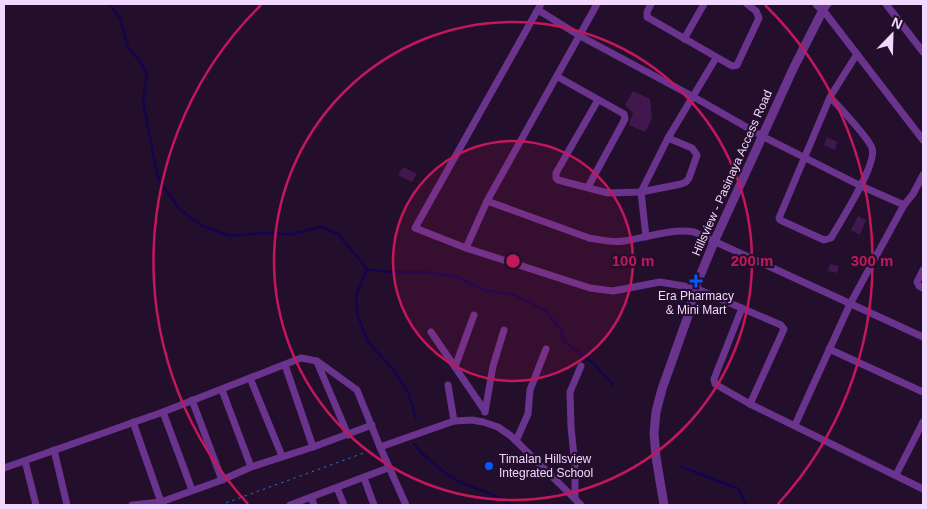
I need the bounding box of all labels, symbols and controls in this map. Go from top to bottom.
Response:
north arrow [867,10,917,60]
text: N [889,14,905,32]
street label: Hillsview - Pasinaya Access Road [689,88,775,258]
centre of rings [504,252,522,270]
text: 100 m [612,252,654,269]
text: 200 m [731,252,773,269]
text: 300 m [851,252,893,269]
marker: Era Pharmacy & Mini Mart [690,275,702,287]
place label: Era Pharmacy & Mini Mart [658,289,734,317]
place label: Timalan Hillsview Integrated School [499,452,593,480]
marker: Timalan Hillsview Integrated School [483,460,495,472]

